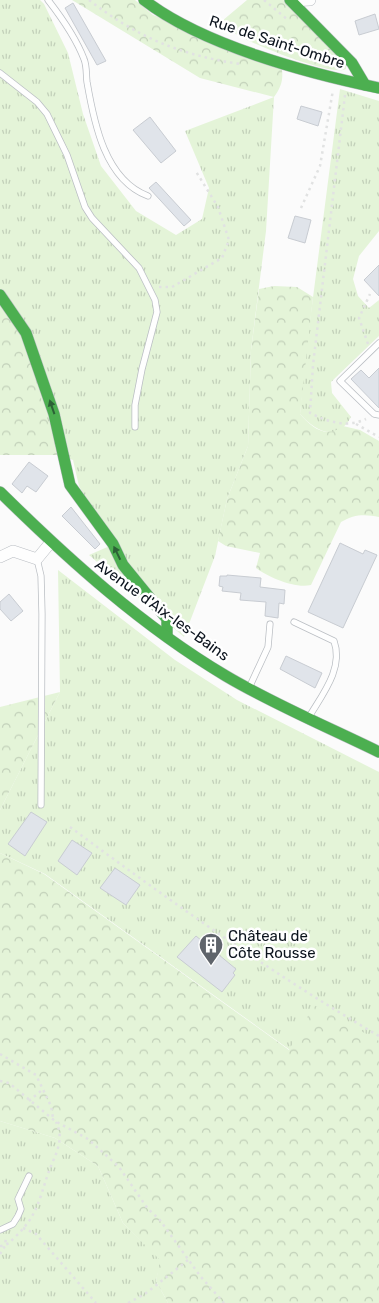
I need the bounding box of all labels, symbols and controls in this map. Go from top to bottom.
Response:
street label: Rue de Saint-Ombre [207,12,347,72]
one-way arrow [48,399,56,414]
one-way arrow [112,546,120,560]
street label: Avenue d'Aix-les-Bains [91,555,233,665]
place label: Château de Côte Rousse [228,927,316,962]
building icon: Château de Côte Rousse [198,932,224,966]

